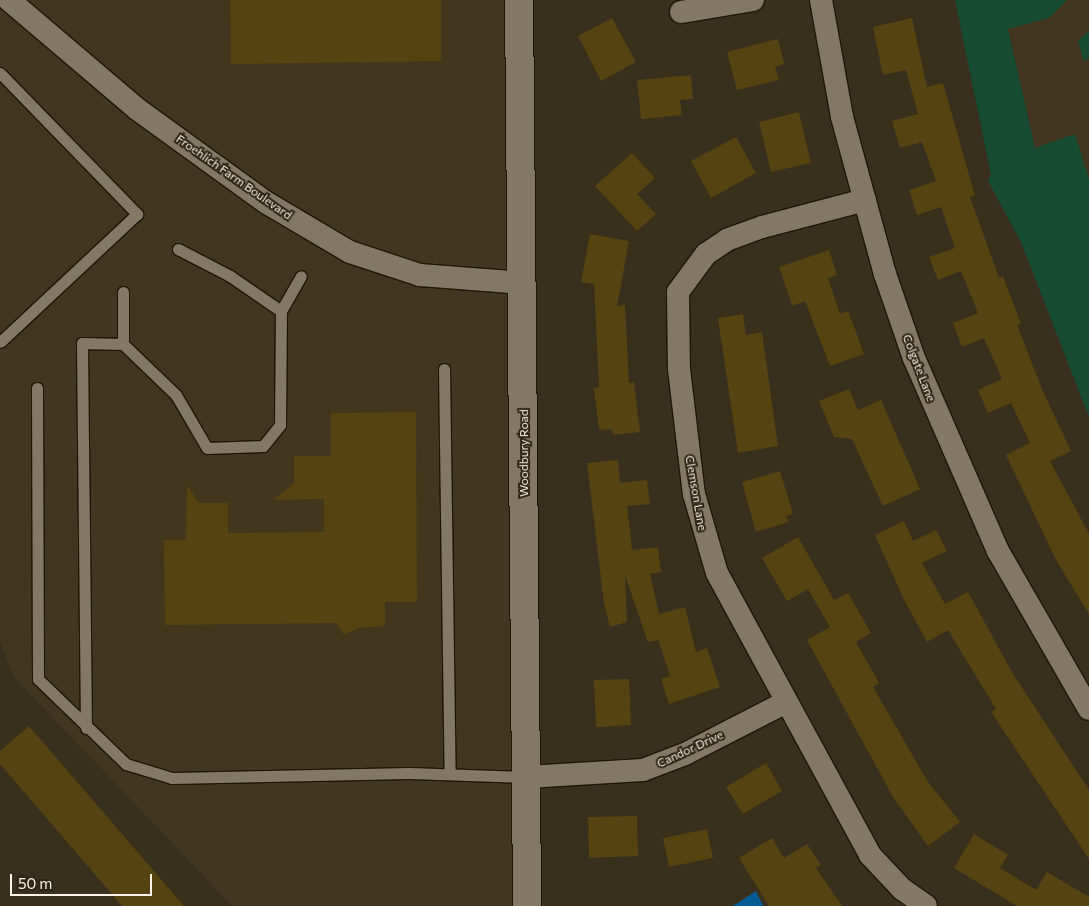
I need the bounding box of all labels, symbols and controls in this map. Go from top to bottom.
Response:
street label: Froehlich Farm Boulevard [173,132,295,222]
street label: Colgate Lane [900,332,938,404]
street label: Woodbury Road [517,409,531,497]
street label: Clemson Lane [682,454,710,532]
street label: Candor Drive [655,727,725,771]
scale bar [12,864,155,896]
text: 50 m [18,874,52,892]

